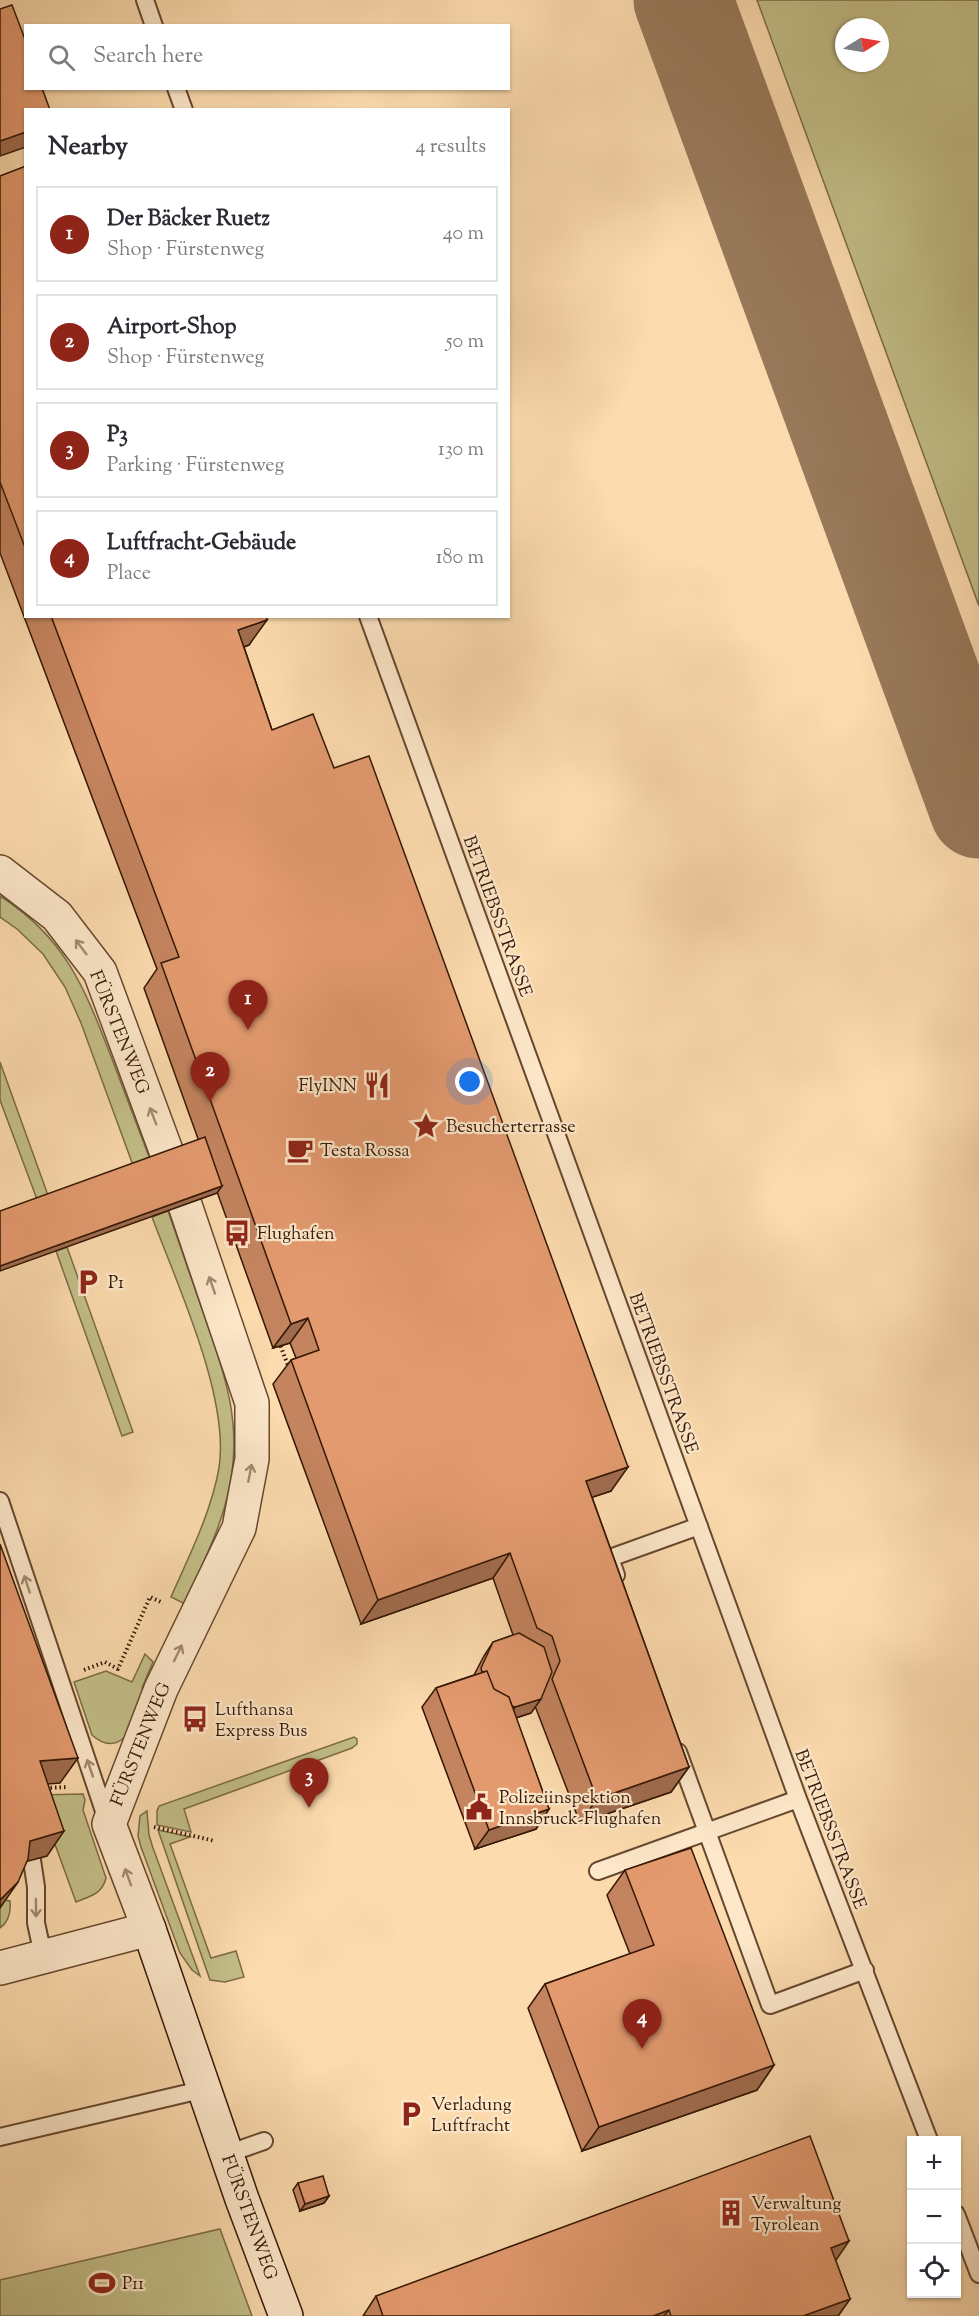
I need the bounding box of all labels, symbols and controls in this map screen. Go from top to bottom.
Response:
north arrow [835,18,889,72]
search box [24,24,510,90]
icon: search [45,41,78,74]
text: Search here [93,41,203,73]
text: Nearby [48,129,128,166]
text: 4 results [415,133,486,162]
text: Der Bäcker Ruetz [107,204,270,236]
text: 1 [66,220,73,249]
text: 40 m [443,220,484,249]
text: Shop · Fürstenweg [107,236,264,265]
text: Airport-Shop [107,312,237,344]
text: 2 [65,328,74,357]
text: 50 m [446,328,484,357]
text: Shop · Fürstenweg [107,344,264,373]
text: P3 [107,420,128,452]
text: 3 [65,436,74,465]
text: 130 m [438,436,484,465]
text: Parking · Fürstenweg [107,452,284,481]
text: Luftfracht-Gebäude [107,528,296,560]
text: 4 [64,544,75,573]
text: 180 m [436,544,484,573]
text: Place [107,560,151,589]
street label: BETRIEBSSTRASSE [455,833,537,1001]
one-way arrow [74,939,87,955]
street label: FÜRSTENWEG [81,967,155,1099]
pin: 1 [228,980,268,1030]
pin: 2 [190,1052,230,1102]
your location [455,1067,484,1096]
restaurant icon: FlyINN [362,1070,392,1100]
place label: FlyINN [299,1074,357,1100]
one-way arrow [147,1107,158,1126]
place icon: Besucherterrasse [411,1111,441,1141]
place label: Besucherterrasse [446,1115,576,1141]
cafe icon: Testa Rossa [285,1135,315,1165]
place label: Testa Rossa [320,1139,410,1165]
bus stop icon: Flughafen [222,1218,252,1248]
place label: Flughafen [257,1222,335,1248]
parking icon: P1 [73,1267,103,1297]
place label: P1 [108,1271,124,1297]
one-way arrow [205,1276,216,1295]
street label: BETRIEBSSTRASSE [621,1290,703,1458]
one-way arrow [245,1464,256,1483]
one-way arrow [21,1575,32,1593]
one-way arrow [173,1644,185,1662]
street label: FÜRSTENWEG [105,1679,179,1811]
place label: Lufthansa Express Bus [215,1698,307,1745]
bus stop icon: Lufthansa Express Bus [180,1704,210,1734]
street label: BETRIEBSSTRASSE [787,1746,872,1914]
pin: 3 [290,1758,328,1808]
one-way arrow [83,1759,94,1778]
place label: Polizeiinspektion Innsbruck-Flughafen [499,1786,662,1833]
public building icon: Polizeiinspektion Innsbruck-Flughafen [464,1792,494,1822]
one-way arrow [122,1868,133,1887]
one-way arrow [30,1898,42,1918]
pin: 4 [622,2000,662,2049]
place label: Verladung Luftfracht [431,2093,512,2140]
parking icon: Verladung Luftfracht [396,2099,426,2129]
map controls [907,2136,961,2298]
button: + [907,2136,961,2190]
street label: FÜRSTENWEG [213,2151,283,2284]
button: − [907,2190,961,2244]
place label: Verwaltung Tyrolean [751,2192,841,2239]
building icon: Verwaltung Tyrolean [716,2198,746,2228]
button: locate [907,2244,961,2298]
sports icon: P11 [87,2268,117,2298]
place label: P11 [122,2272,144,2298]

